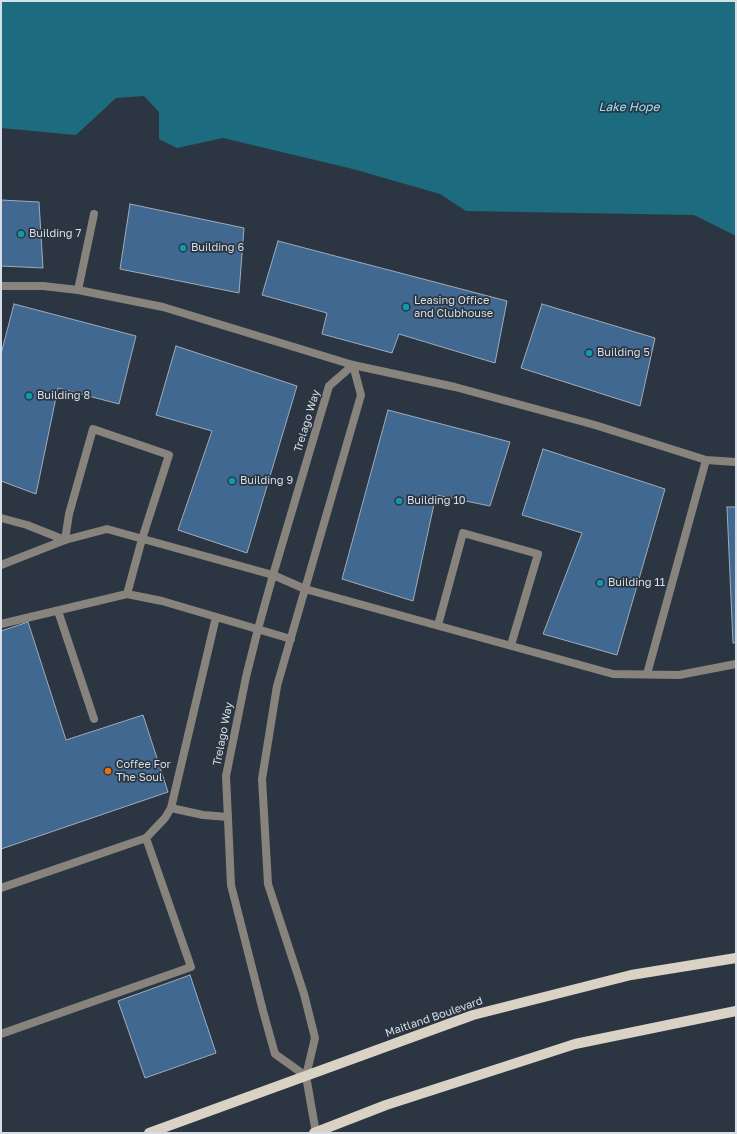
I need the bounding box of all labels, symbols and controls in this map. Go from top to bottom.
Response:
water label: Lake Hope [599,100,659,114]
place label: Building 7 [29,227,81,241]
marker: Building 7 [16,229,26,239]
place label: Building 6 [191,241,244,255]
marker: Building 6 [178,243,188,253]
place label: Leasing Office and Clubhouse [414,294,493,320]
marker: Leasing Office and Clubhouse [401,302,411,312]
place label: Building 5 [597,346,650,360]
marker: Building 5 [584,348,594,358]
street label: Trelago Way [291,388,323,454]
place label: Building 8 [37,389,90,403]
marker: Building 8 [24,391,34,401]
place label: Building 9 [240,474,293,488]
marker: Building 9 [227,476,237,486]
place label: Building 10 [407,494,466,508]
marker: Building 10 [394,496,404,506]
place label: Building 11 [608,576,665,590]
marker: Building 11 [595,578,605,588]
street label: Trelago Way [210,701,236,767]
place label: Coffee For The Soul [116,758,171,784]
marker: Coffee For The Soul [103,766,113,776]
street label: Maitland Boulevard [384,994,484,1040]

